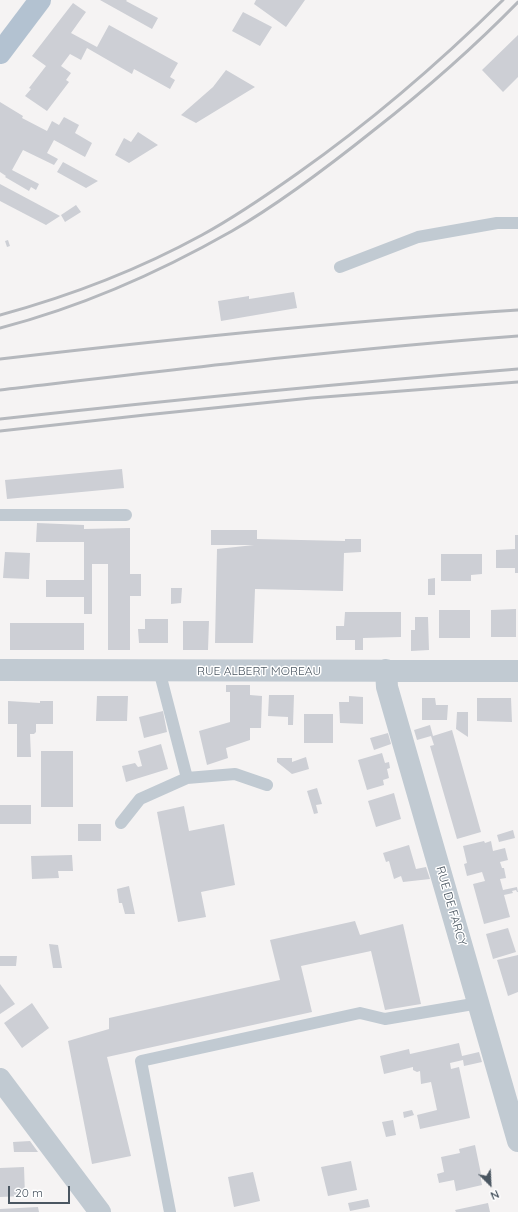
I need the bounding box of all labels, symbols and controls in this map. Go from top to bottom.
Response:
street label: RUE ALBERT MOREAU [197,664,321,678]
street label: RUE DE FARCY [433,865,469,947]
north arrow [470,1164,510,1204]
scale bar [10,1178,72,1204]
text: 20 m [15,1185,43,1200]
text: N [488,1187,501,1203]

